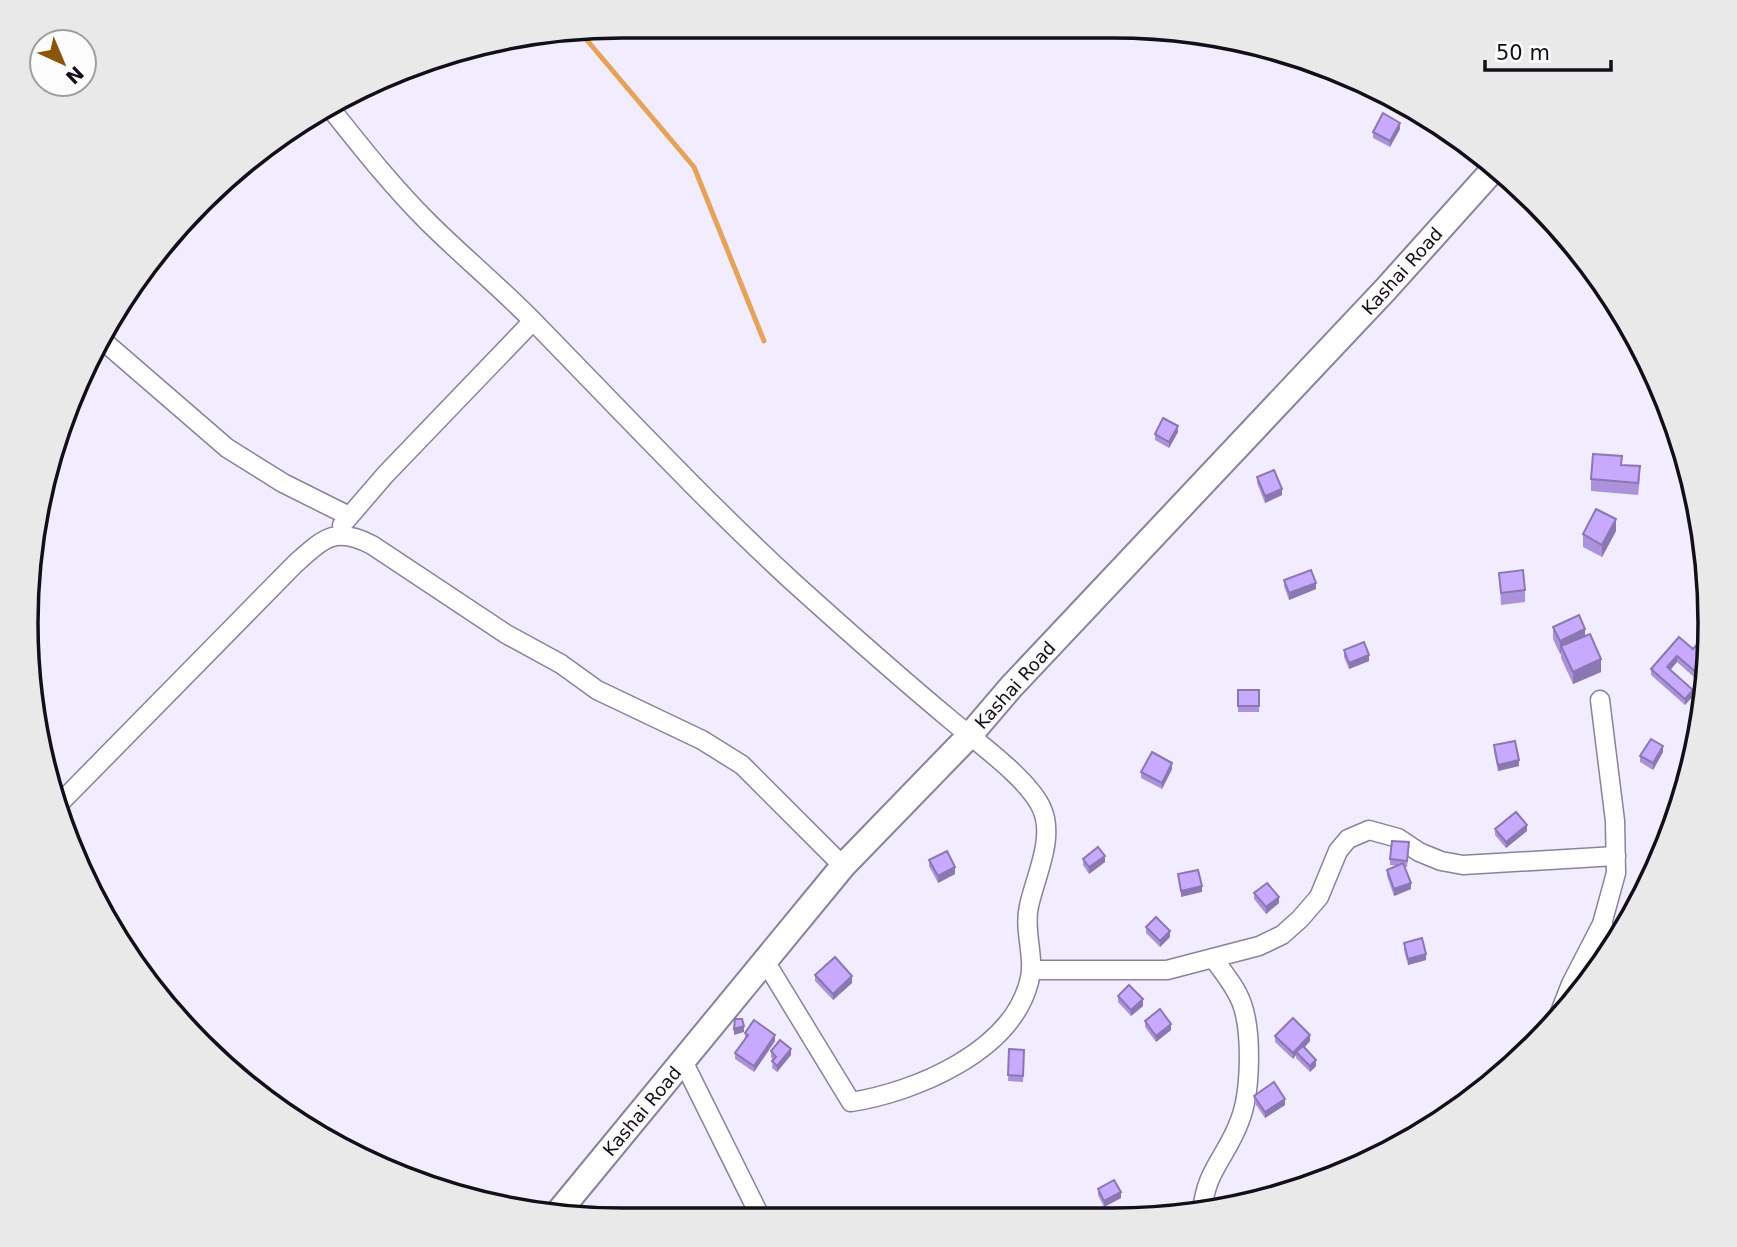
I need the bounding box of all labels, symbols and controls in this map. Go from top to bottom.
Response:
north arrow [28,28,98,98]
scale bar [1485,28,1611,72]
text: 50 m [1496,41,1550,65]
text: N [61,62,88,89]
street label: Kashai Road [1357,223,1447,319]
street label: Kashai Road [970,637,1060,733]
street label: Kashai Road [599,1062,685,1160]

